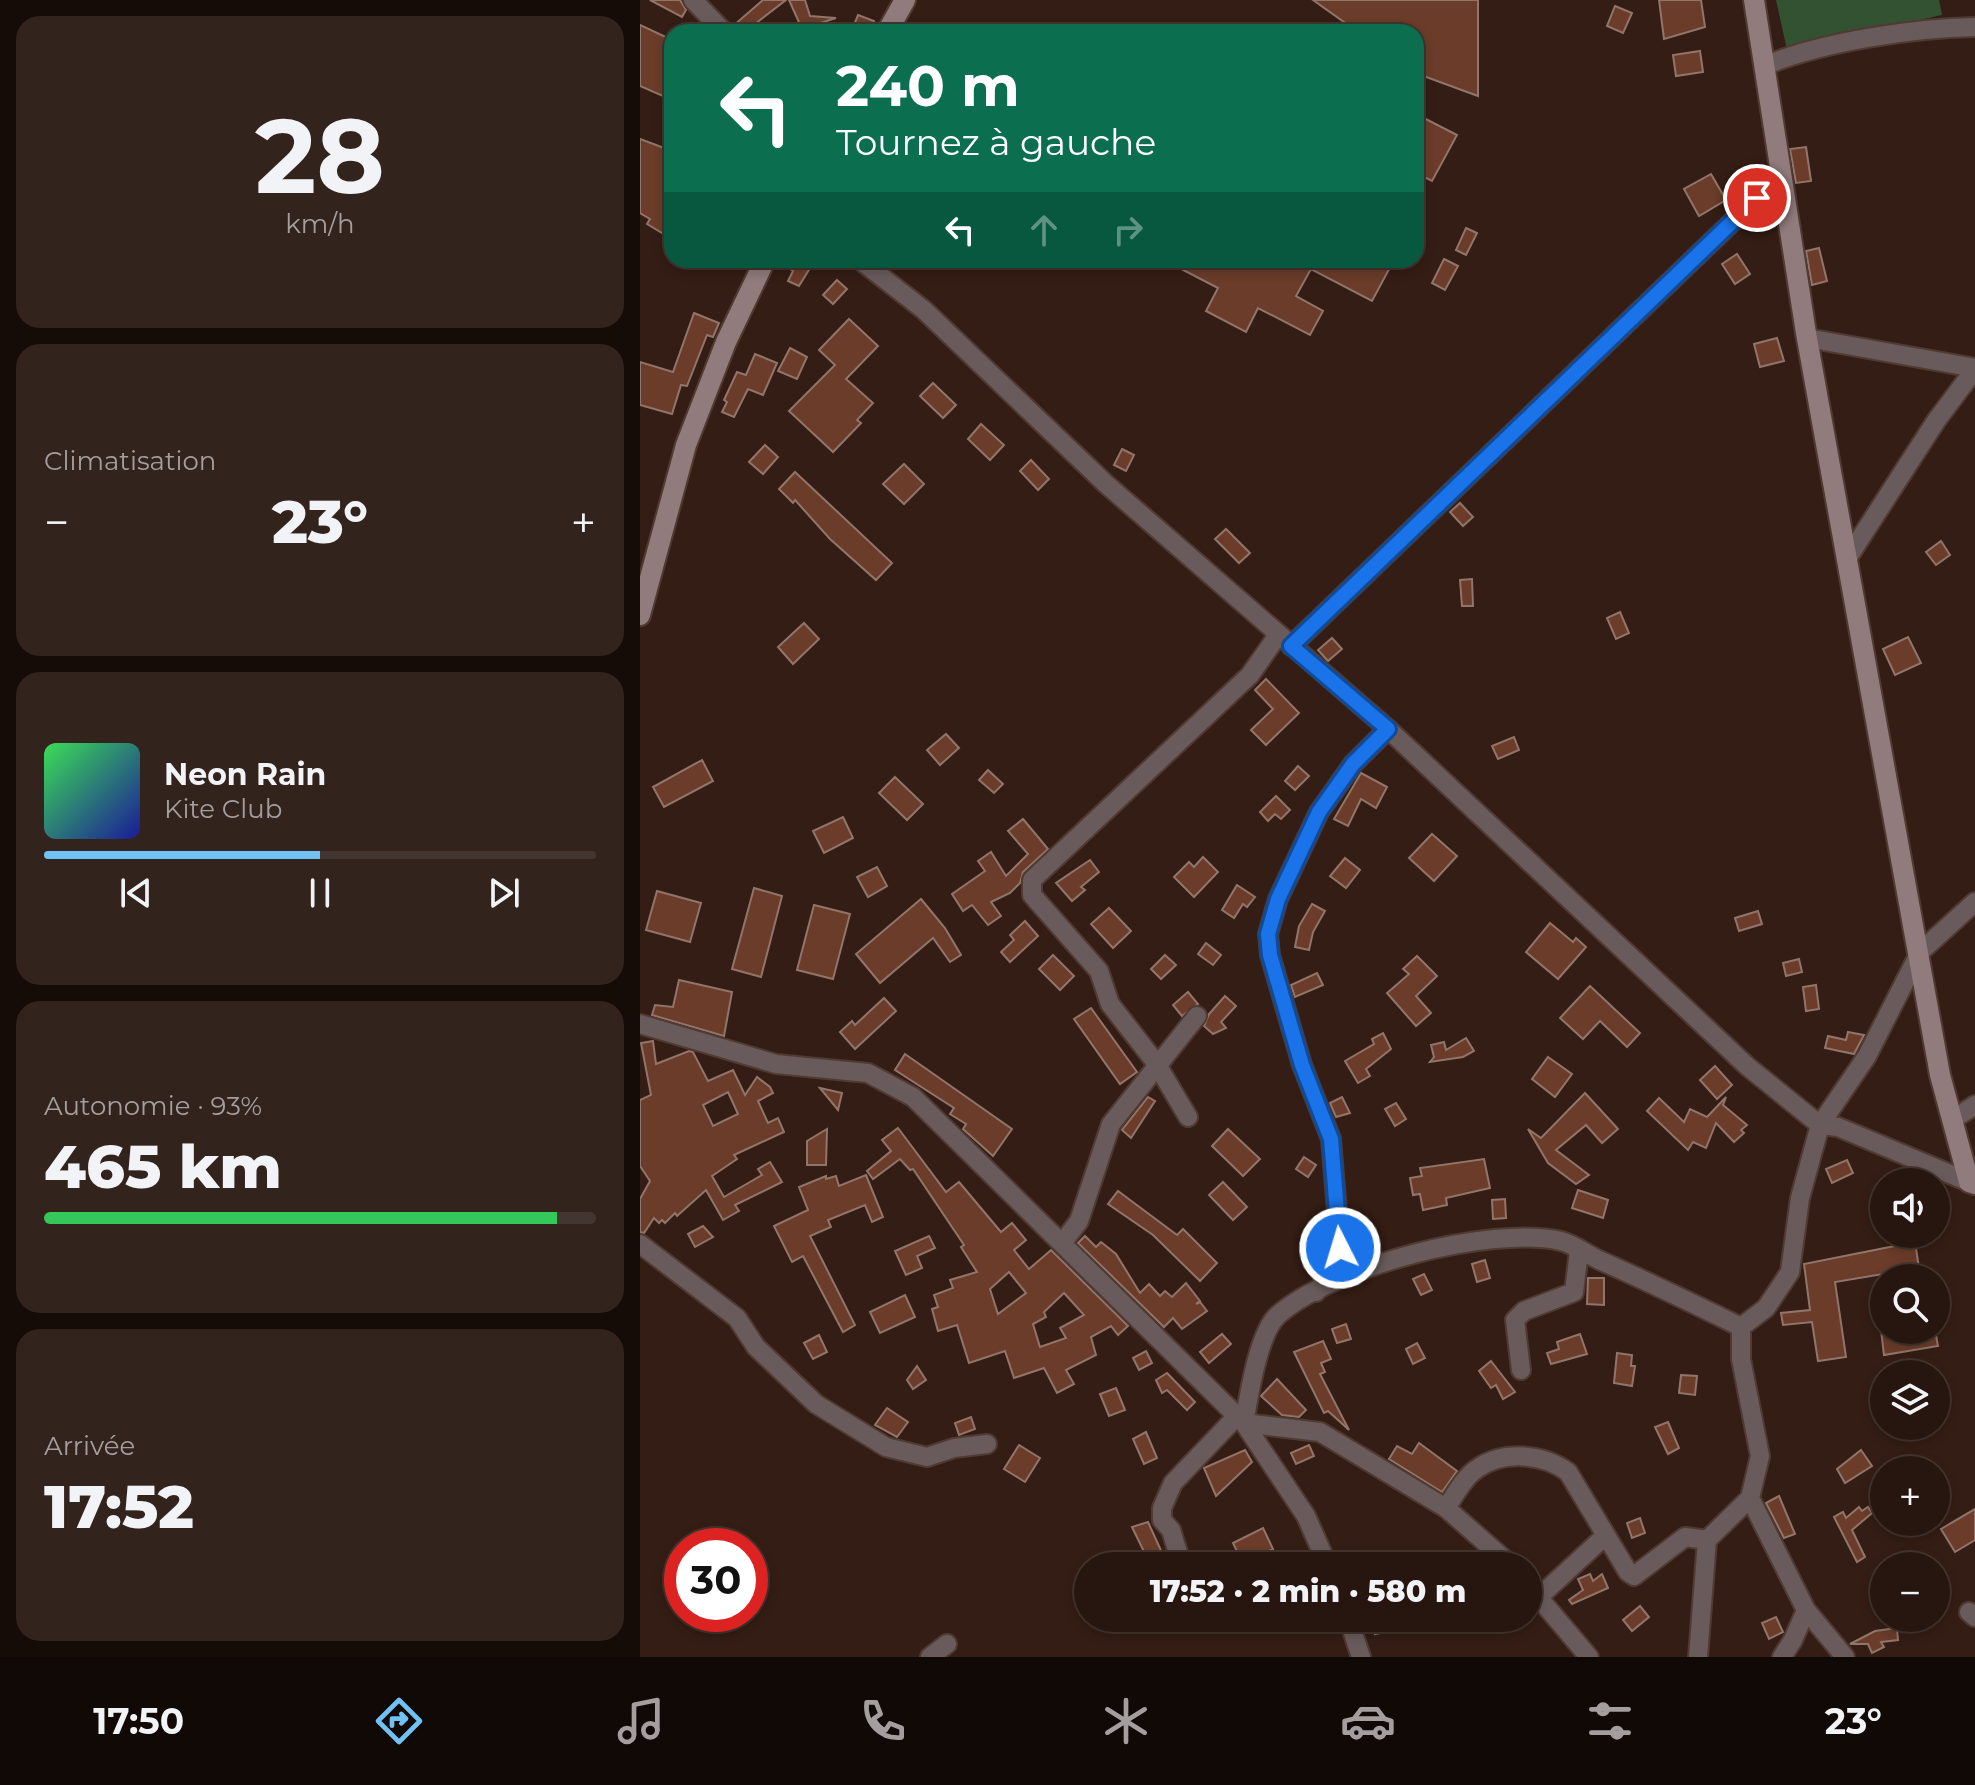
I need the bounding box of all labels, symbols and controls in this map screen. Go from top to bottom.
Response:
text: 240 m [836,52,1020,120]
icon: left [704,56,808,160]
text: 28 [255,92,385,219]
text: Tournez à gauche [836,120,1156,164]
pin [1723,164,1791,232]
icon: arrive [1735,176,1779,220]
text: km/h [285,208,355,240]
icon: left [938,208,982,252]
icon: ahead [1022,208,1066,252]
icon: right [1106,208,1150,252]
text: Climatisation [44,445,216,477]
text: 23° [272,485,368,558]
text: − [44,495,69,549]
text: + [571,495,596,549]
text: Neon Rain [164,756,326,793]
text: Kite Club [164,793,282,825]
icon: previous [114,871,158,915]
icon: pause [298,871,342,915]
icon: next [482,871,526,915]
text: Autonomie · 93% [44,1090,262,1122]
text: 465 km [44,1130,282,1203]
map controls [1870,1168,1950,1632]
button: sound [1870,1168,1950,1248]
position arrow [1298,1206,1382,1290]
button: search [1870,1264,1950,1344]
button: layers [1870,1360,1950,1440]
text: Arrivée [44,1430,135,1462]
button: + [1870,1456,1950,1536]
text: 17:52 [44,1470,194,1543]
speed limit sign: 30 [664,1528,768,1632]
button: − [1870,1552,1950,1632]
text: 17:52 · 2 min · 580 m [1150,1573,1466,1610]
icon: directions [371,1693,427,1749]
icon: music [613,1693,669,1749]
icon: phone [855,1693,911,1749]
icon: climate [1098,1693,1154,1749]
icon: car [1340,1693,1396,1749]
icon: filters [1582,1693,1638,1749]
text: 17:50 [93,1699,184,1743]
text: 23° [1825,1699,1882,1743]

